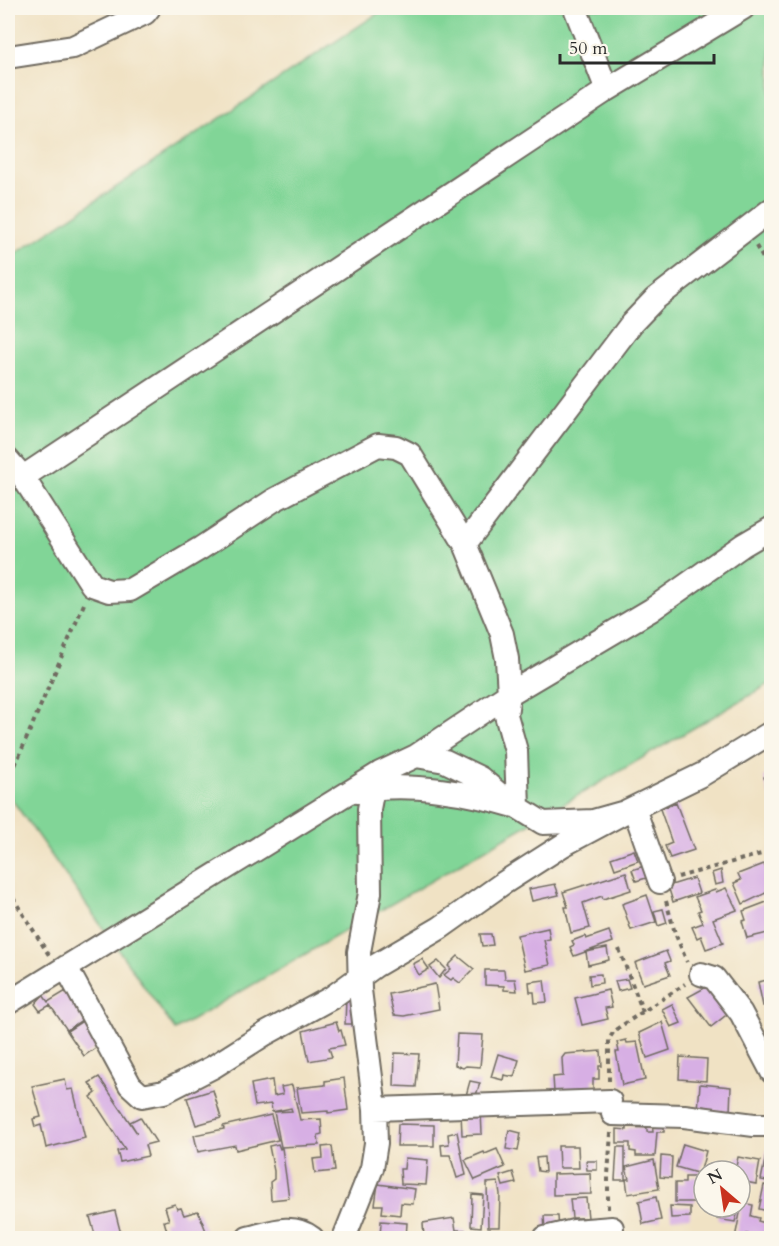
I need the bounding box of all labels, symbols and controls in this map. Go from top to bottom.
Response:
scale bar [560,27,714,65]
text: 50 m [569,36,608,61]
north arrow [692,1159,752,1219]
text: N [704,1164,727,1190]

